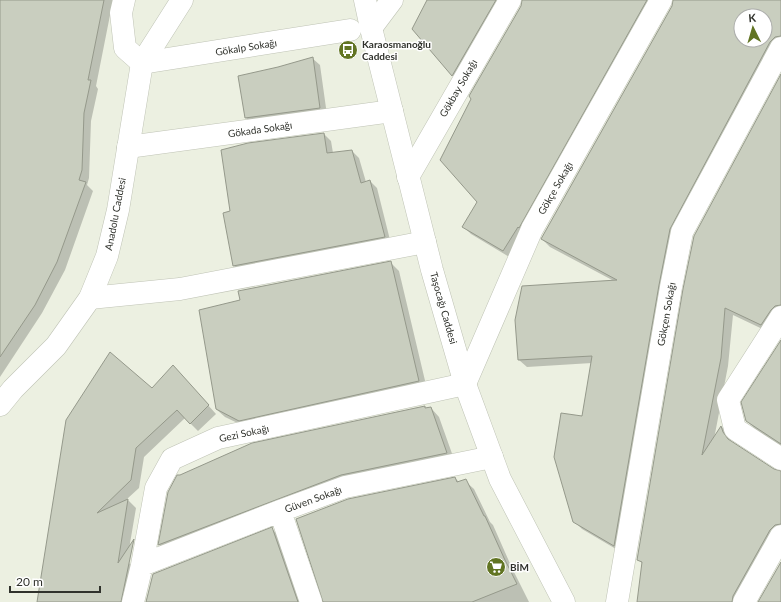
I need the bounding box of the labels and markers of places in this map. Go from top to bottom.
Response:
place label: Karaosmanoğlu Caddesi [362,38,431,62]
bus stop icon: Karaosmanoğlu Caddesi [337,39,359,61]
supermarket icon: BİM [485,556,507,578]
place label: BİM [510,561,529,573]

